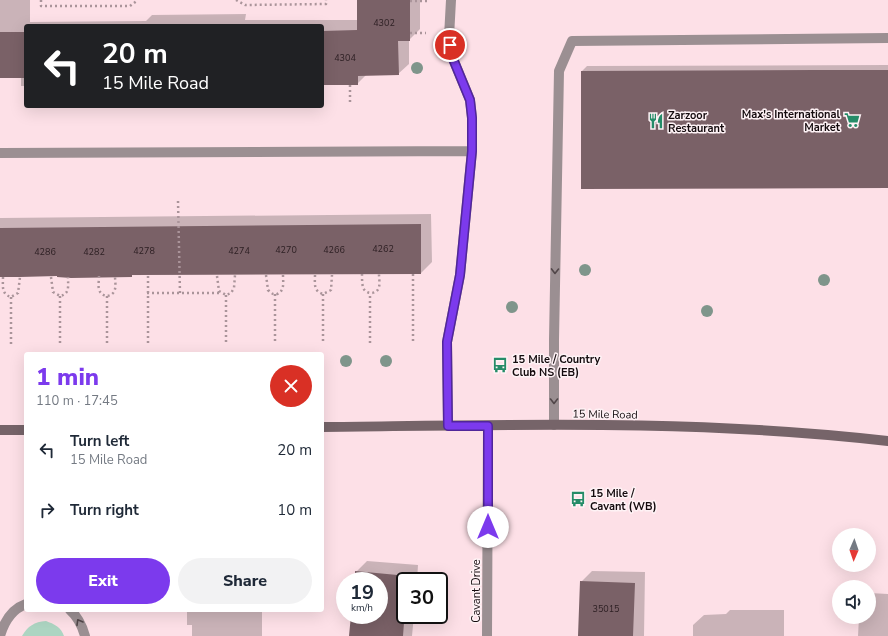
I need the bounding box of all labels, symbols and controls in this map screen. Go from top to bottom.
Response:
house number: 4302 [373,17,395,29]
pin [433,28,467,62]
icon: arrive [439,34,461,56]
text: 20 m [102,35,168,73]
icon: left [36,40,88,92]
house number: 4304 [334,52,356,64]
text: 15 Mile Road [102,71,209,95]
place label: Max's International Market [742,107,841,135]
place label: Zarzoor Restaurant [668,108,725,136]
supermarket icon: Max's International Market [843,111,861,129]
restaurant icon: Zarzoor Restaurant [647,112,665,130]
house number: 4262 [372,243,394,255]
house number: 4270 [275,244,297,256]
house number: 4266 [323,244,345,256]
house number: 4278 [133,245,155,257]
house number: 4274 [228,245,250,257]
house number: 4286 [34,246,56,258]
house number: 4282 [83,246,105,258]
one-way arrow [551,268,559,274]
place label: 15 Mile / Country Club NS (EB) [512,352,600,380]
bus stop icon: 15 Mile / Country Club NS (EB) [491,356,509,374]
text: 1 min [36,361,99,393]
button: close [270,365,312,407]
text: 110 m · 17:45 [36,392,118,410]
one-way arrow [550,398,558,404]
street label: 15 Mile Road [572,406,638,423]
text: Turn left [70,431,129,451]
icon: left [36,439,58,461]
text: 20 m [277,440,312,460]
text: 15 Mile Road [70,451,147,469]
place label: 15 Mile / Cavant (WB) [590,486,657,514]
bus stop icon: 15 Mile / Cavant (WB) [569,490,587,508]
icon: right [36,499,58,521]
text: Turn right [70,500,139,520]
text: 10 m [277,500,312,520]
position arrow [467,506,509,548]
north arrow [832,528,876,572]
map controls [832,528,876,624]
button: Exit [36,558,170,604]
button: Share [178,558,312,604]
street label: Cavant Drive [469,559,484,623]
speed limit sign: 30 [396,572,448,624]
text: 19 [350,579,374,606]
button: sound [832,580,876,624]
text: km/h [351,601,373,615]
house number: 35015 [592,603,620,615]
one-way arrow [77,619,84,626]

